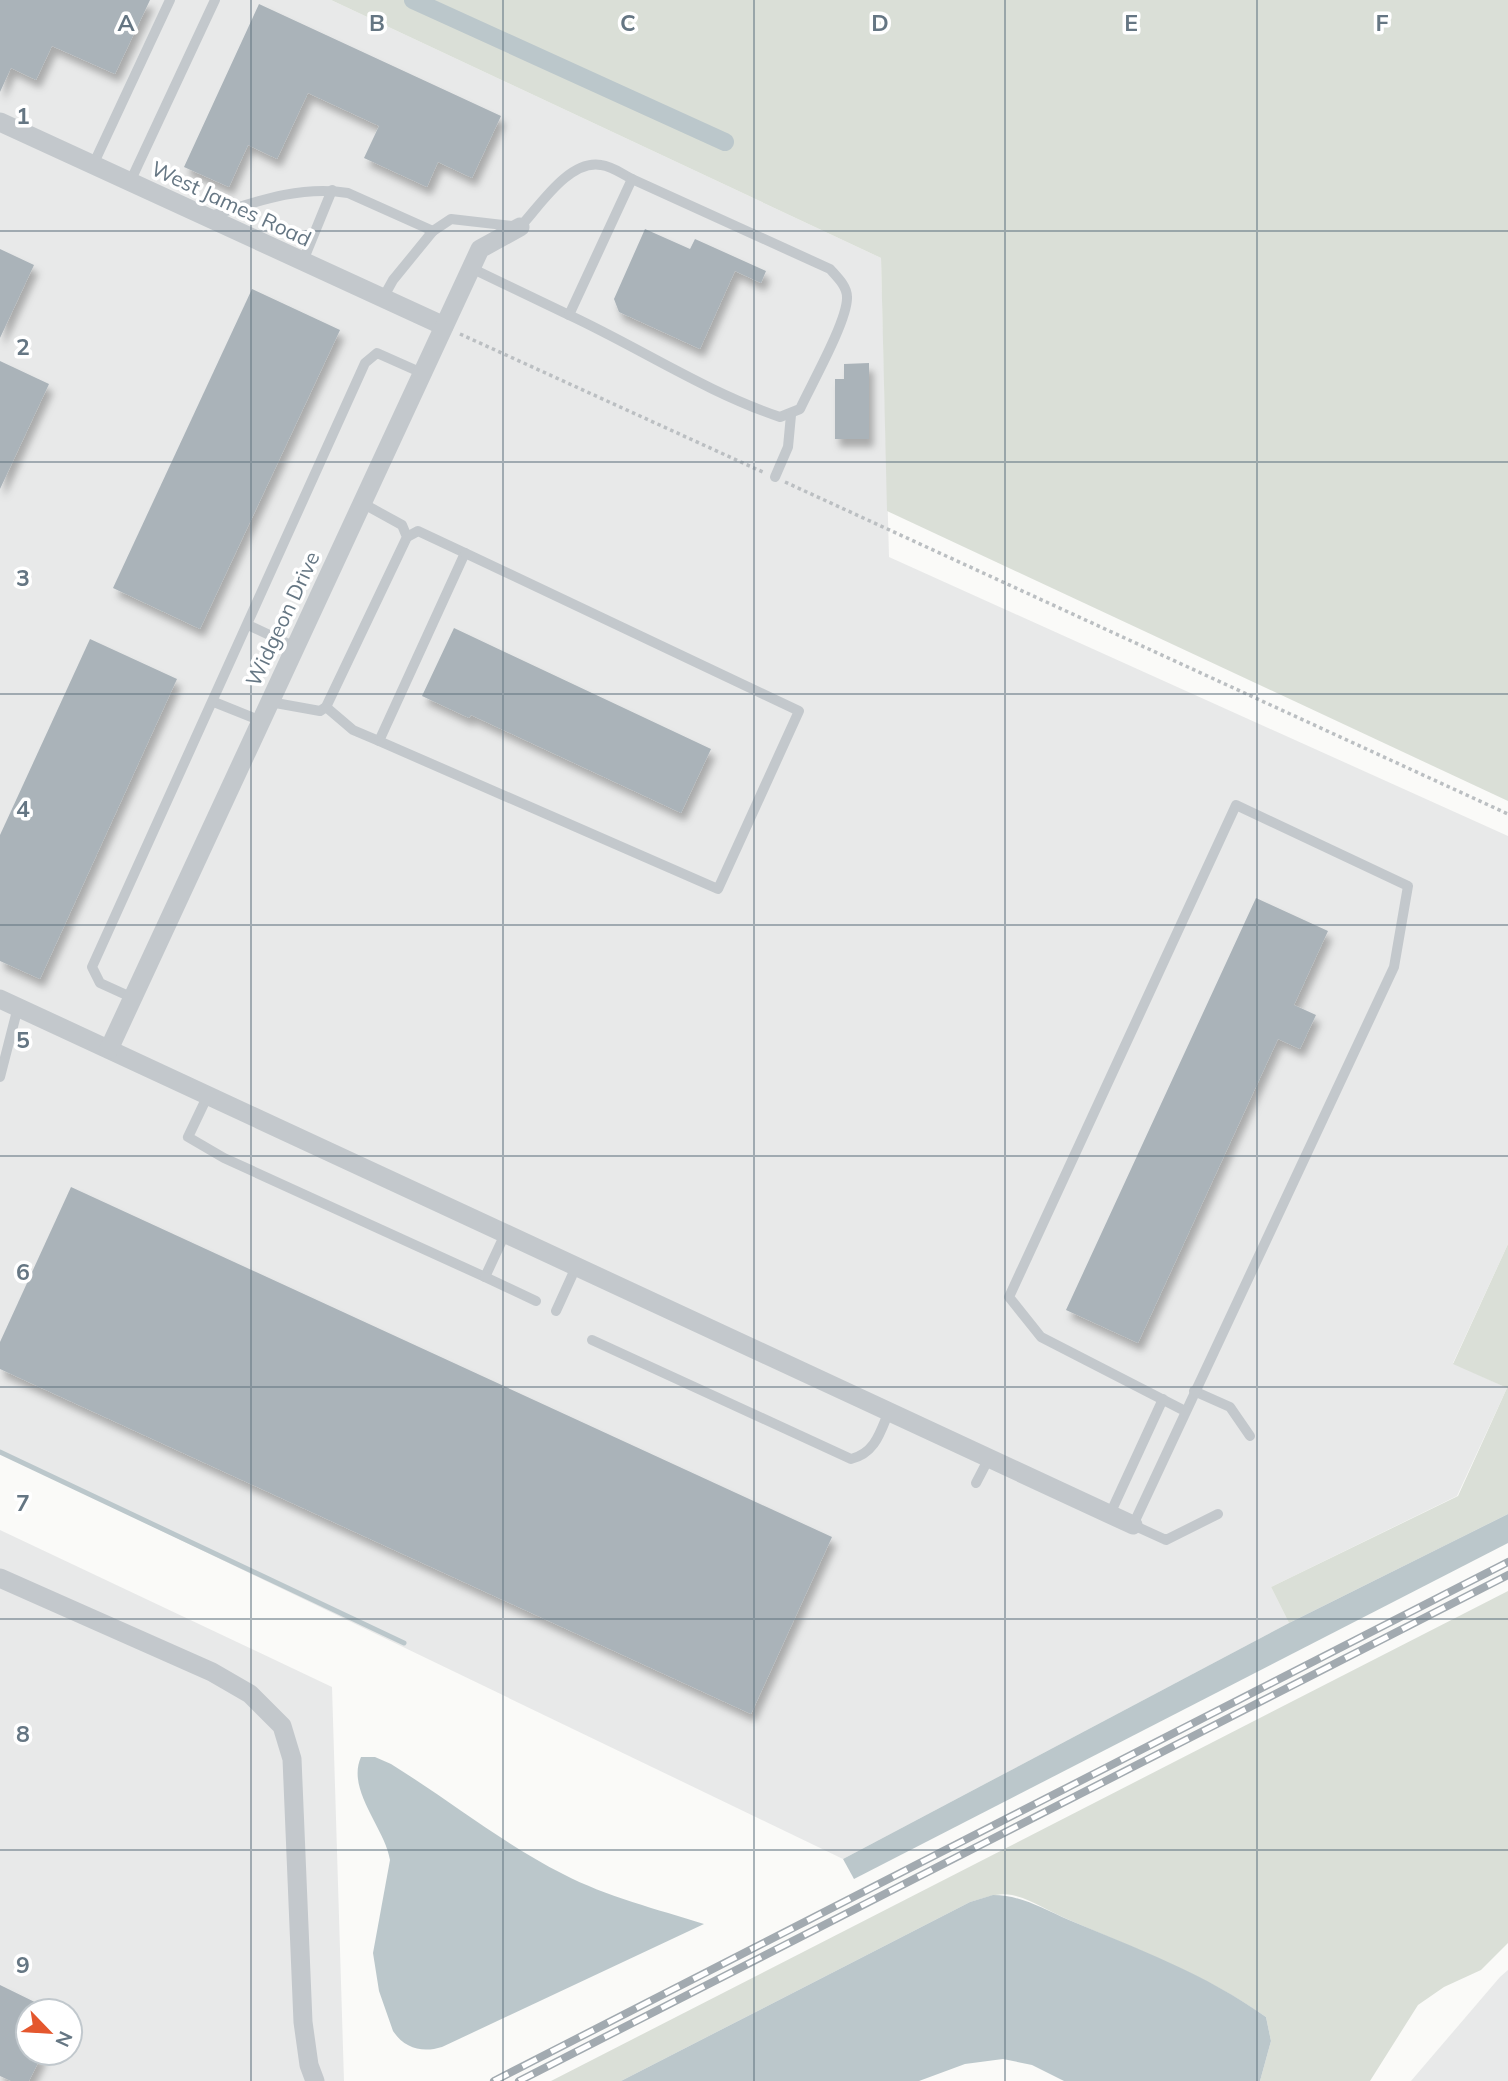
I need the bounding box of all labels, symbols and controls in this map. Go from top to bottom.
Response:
text: A [117,8,135,37]
text: B [369,8,385,37]
text: C [620,8,636,37]
text: D [871,8,889,37]
text: E [1124,8,1138,37]
text: F [1375,8,1389,37]
text: 1 [16,101,30,130]
street label: West James Road [147,155,316,252]
text: 2 [16,332,30,361]
street label: Widgeon Drive [240,547,325,690]
text: 3 [16,563,30,592]
text: 4 [16,794,30,823]
text: 5 [16,1025,30,1054]
text: 6 [16,1257,30,1286]
text: 7 [16,1488,30,1517]
text: 8 [16,1719,30,1748]
text: 9 [16,1950,30,1979]
north arrow [14,1997,84,2067]
text: N [50,2028,78,2051]

